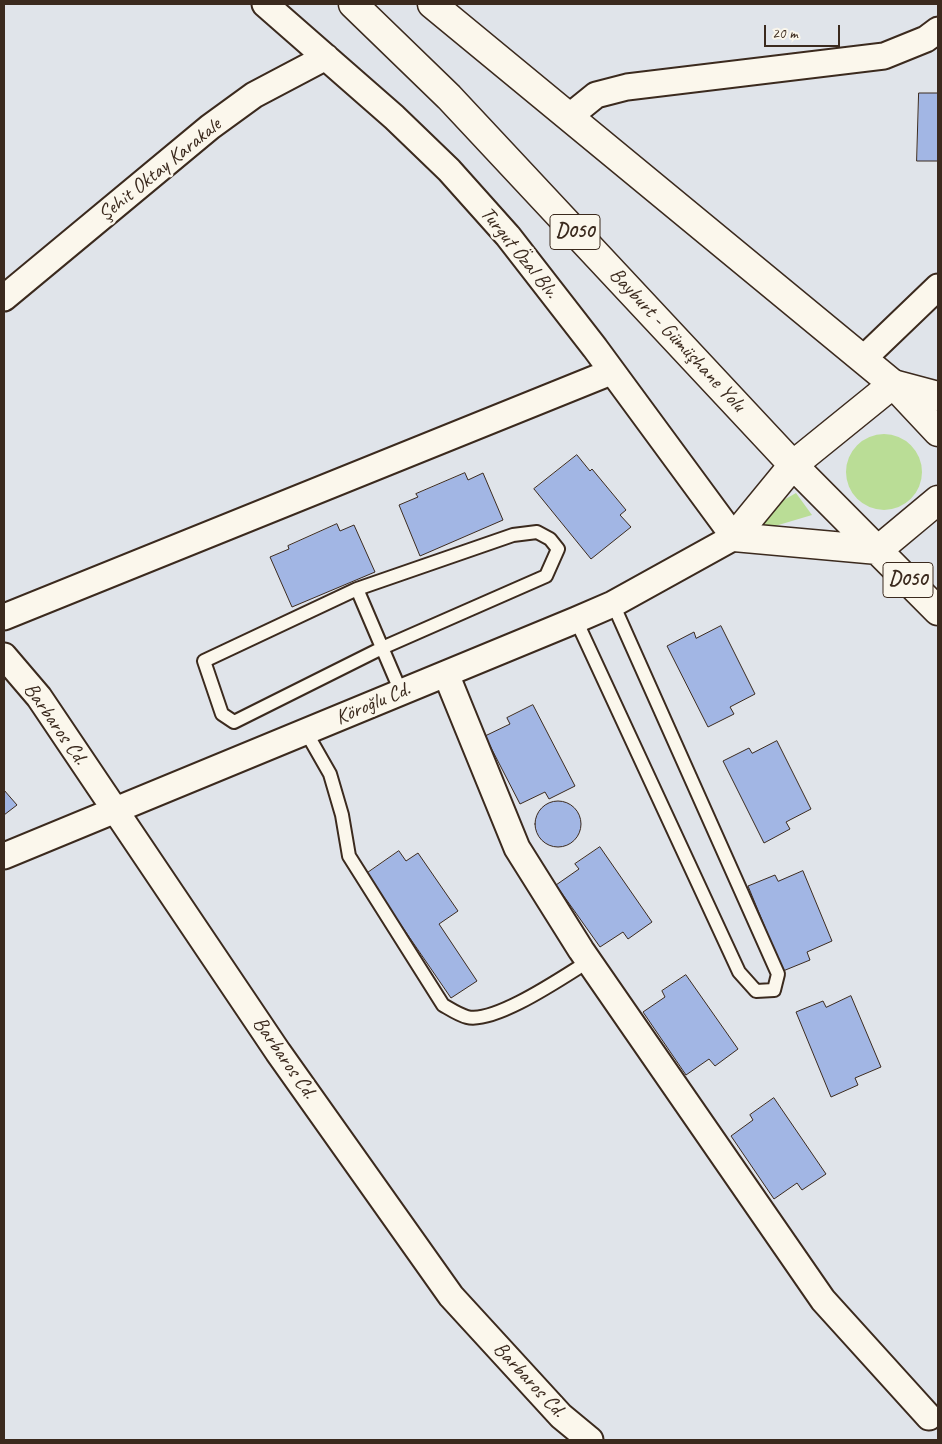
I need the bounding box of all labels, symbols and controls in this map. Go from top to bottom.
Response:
scale bar [767,15,843,47]
text: 20 m [772,24,798,43]
street label: Şehit Oktay Karakale [93,113,227,227]
street label: Turgut Özal Blv. [474,202,564,304]
road number: D050 [550,214,600,250]
street label: Bayburt - Gümüşhane Yolu [604,263,750,417]
road number: D050 [883,562,933,598]
street label: Köroğlu Cd. [332,677,414,731]
street label: Barbaros Cd. [18,678,92,770]
street label: Barbaros Cd. [247,1012,321,1104]
street label: Barbaros Cd. [488,1337,570,1423]

